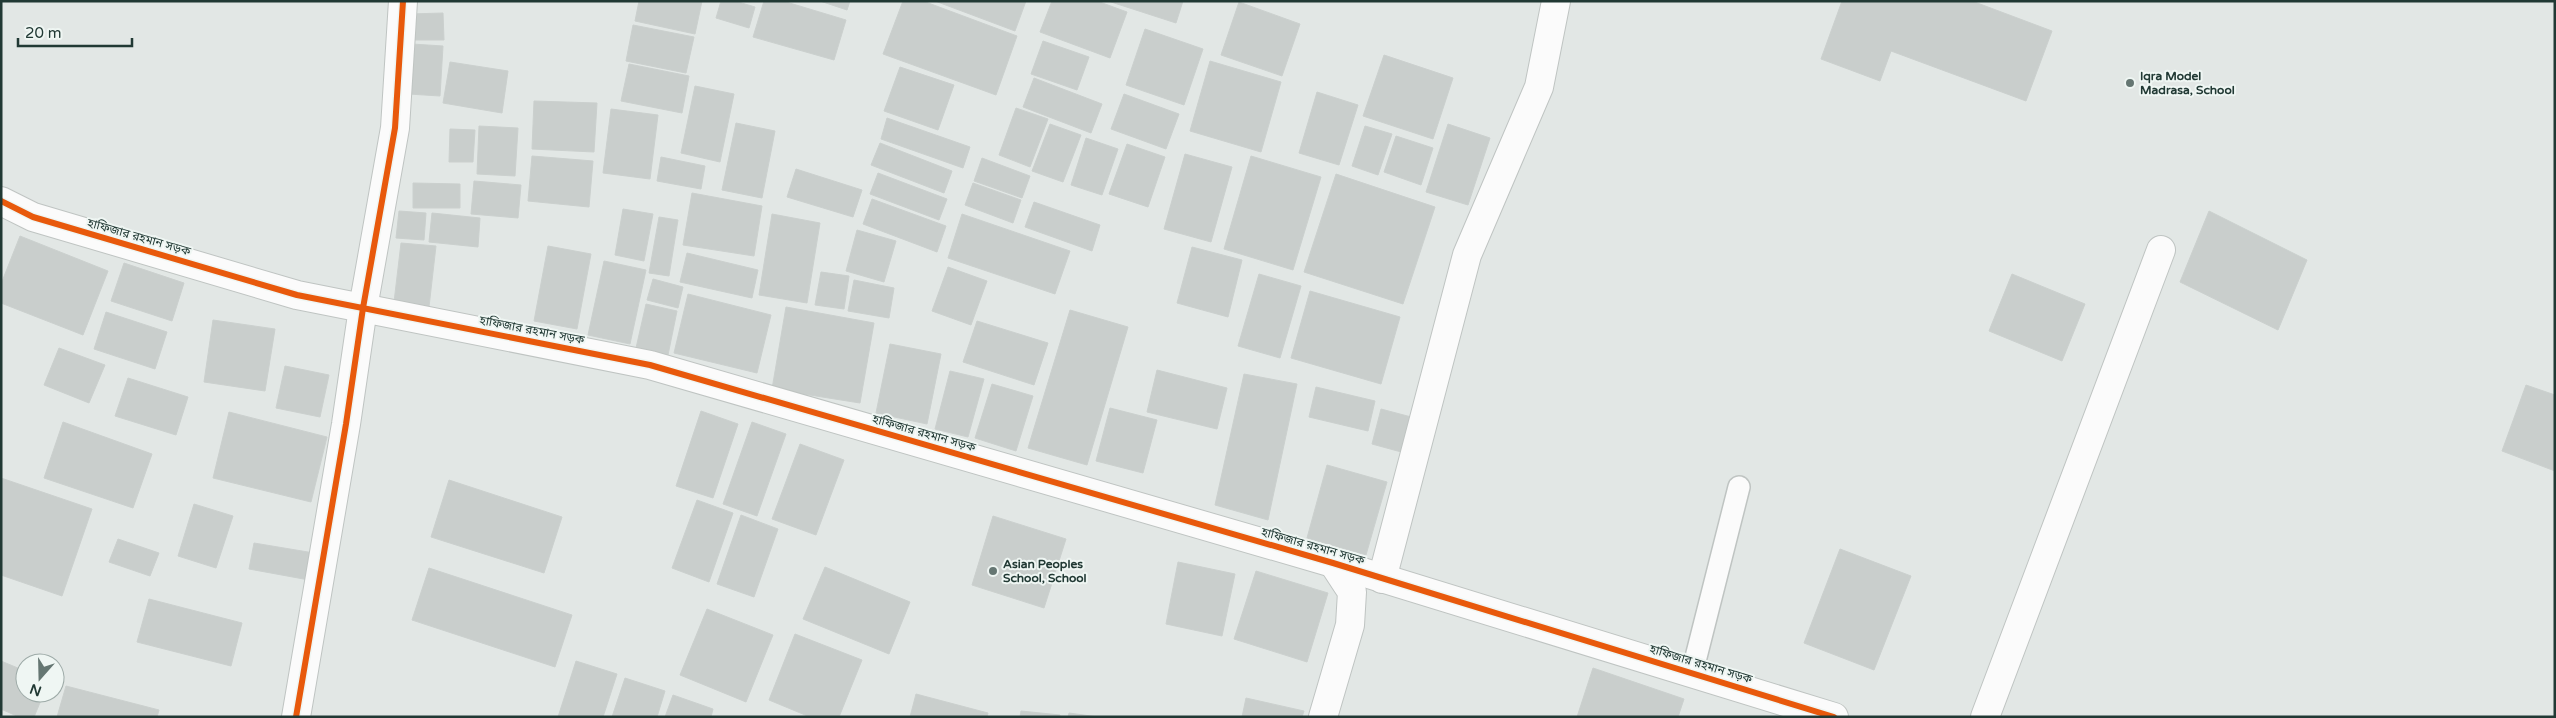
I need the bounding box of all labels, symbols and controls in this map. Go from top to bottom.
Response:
scale bar [18,15,131,47]
text: 20 m [25,24,62,42]
place label: Iqra Model Madrasa, School [2140,69,2235,97]
marker: Iqra Model Madrasa, School [2124,77,2136,89]
street label: হাফিজার রহমান সড়ক [85,214,193,259]
street label: হাফিজার রহমান সড়ক [477,312,586,347]
street label: হাফিজার রহমান সড়ক [870,410,978,455]
street label: হাফিজার রহমান সড়ক [1259,523,1367,568]
place label: Asian Peoples School, School [1003,557,1087,585]
marker: Asian Peoples School, School [987,565,999,577]
street label: হাফিজার রহমান সড়ক [1647,640,1755,686]
north arrow [15,653,65,703]
text: N [28,680,44,700]

